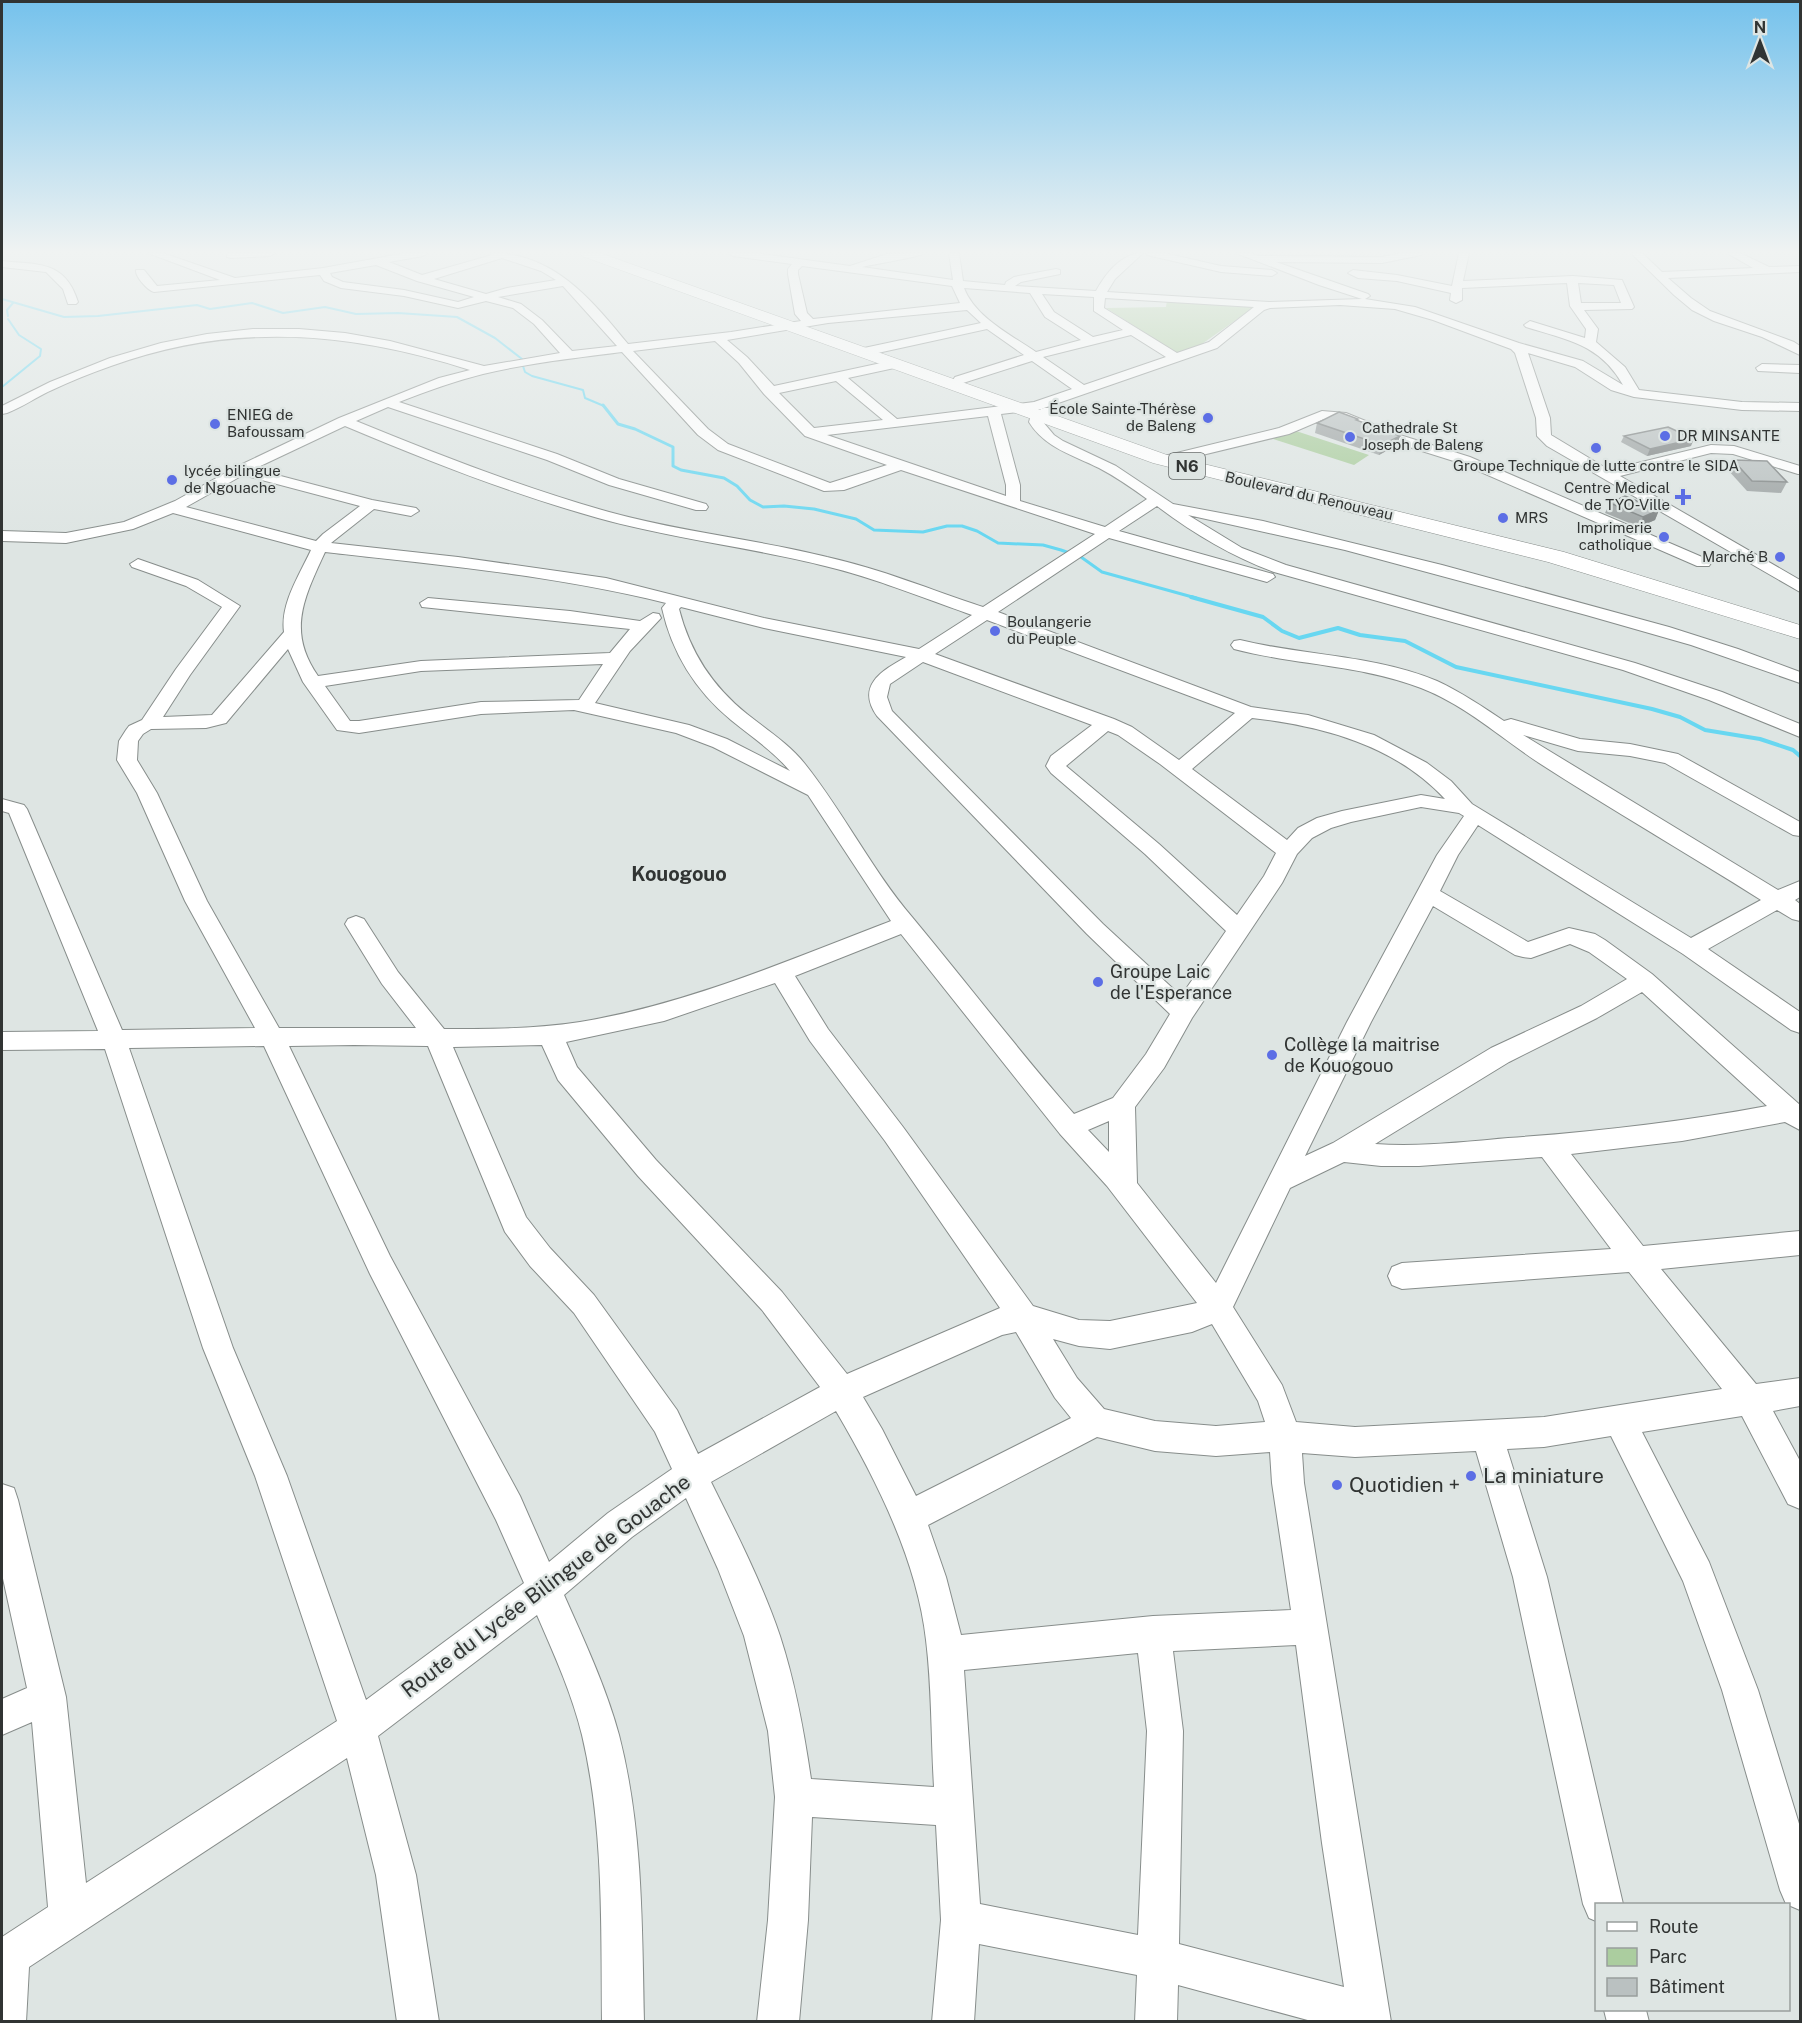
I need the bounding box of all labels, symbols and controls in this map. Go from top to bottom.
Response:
north arrow [1730,12,1790,72]
text: N [1754,18,1766,37]
place label: École Sainte-Thérèse de Baleng [1049,400,1196,434]
place label: ENIEG de Bafoussam [227,406,305,440]
marker: École Sainte-Thérèse de Baleng [1201,411,1215,425]
marker: ENIEG de Bafoussam [208,417,222,431]
place label: Cathedrale St Joseph de Baleng [1362,419,1483,453]
place label: DR MINSANTE [1677,427,1780,444]
marker: DR MINSANTE [1658,429,1672,443]
marker: Cathedrale St Joseph de Baleng [1343,430,1357,444]
marker: Groupe Technique de lutte contre le SIDA [1589,441,1603,455]
road number: N6 [1169,453,1205,479]
place label: Groupe Technique de lutte contre le SIDA [1453,457,1739,474]
place label: lycée bilingue de Ngouache [184,462,281,496]
street label: Boulevard du Renouveau [1223,468,1395,523]
marker: lycée bilingue de Ngouache [165,473,179,487]
place label: Centre Medical de TYO-Ville [1564,479,1670,513]
marker: Centre Medical de TYO-Ville [1674,488,1692,506]
place label: MRS [1515,509,1548,526]
marker: MRS [1496,511,1510,525]
place label: Imprimerie catholique [1577,519,1652,553]
marker: Imprimerie catholique [1657,530,1671,544]
place label: Marché B [1702,548,1768,565]
marker: Marché B [1773,550,1787,564]
place label: Boulangerie du Peuple [1007,613,1091,647]
marker: Boulangerie du Peuple [988,624,1002,638]
district label: Kouogouo [631,862,727,886]
place label: Groupe Laic de l'Esperance [1110,961,1232,1003]
marker: Groupe Laic de l'Esperance [1091,975,1105,989]
place label: Collège la maitrise de Kouogouo [1284,1034,1440,1076]
marker: Collège la maitrise de Kouogouo [1265,1048,1279,1062]
place label: La miniature [1483,1463,1604,1488]
street label: Route du Lycée Bilingue de Gouache [396,1469,695,1702]
marker: La miniature [1464,1469,1478,1483]
place label: Quotidien + [1349,1472,1460,1497]
marker: Quotidien + [1330,1478,1344,1492]
legend [1595,1903,1790,2011]
text: Route [1649,1916,1698,1937]
text: Parc [1649,1946,1687,1967]
text: Bâtiment [1649,1976,1725,1997]

